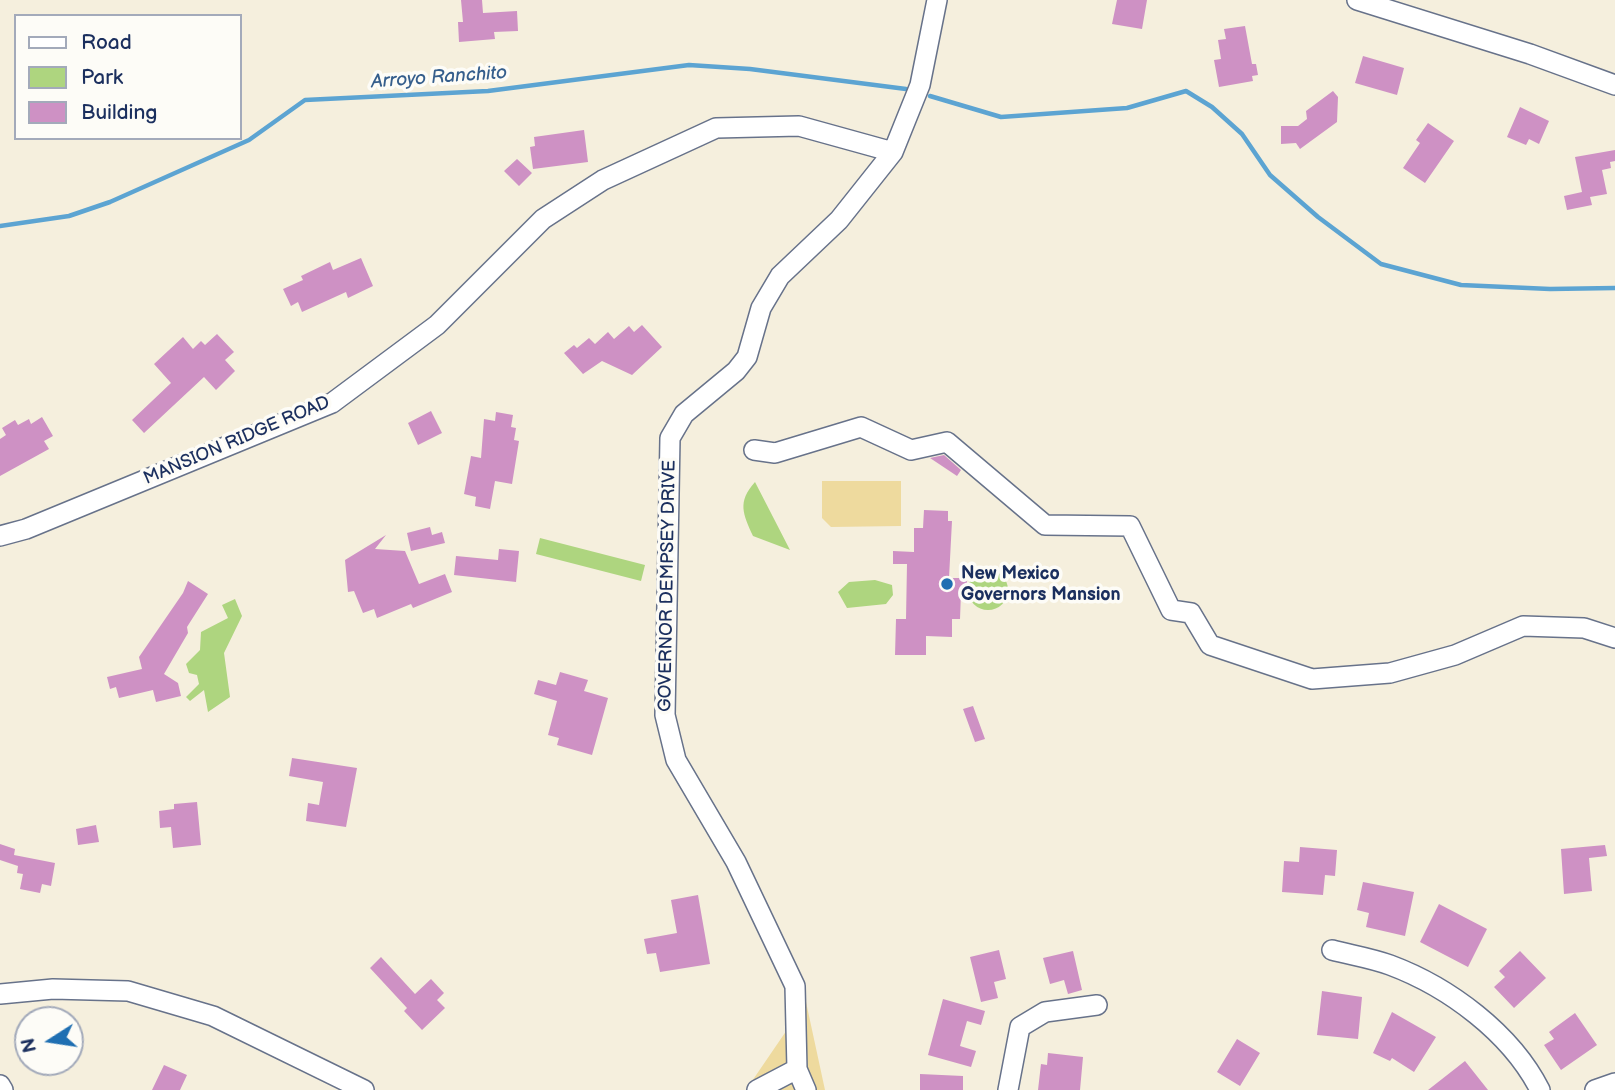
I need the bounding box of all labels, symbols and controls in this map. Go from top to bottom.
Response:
legend [14,14,242,140]
text: Road [81,30,132,55]
water label: Arroyo Ranchito [370,62,508,94]
text: Park [81,65,123,90]
text: Building [81,100,157,125]
street label: MANSION RIDGE ROAD [141,392,333,490]
street label: GOVERNOR DEMPSEY DRIVE [655,460,681,712]
place label: New Mexico Governors Mansion [961,563,1121,606]
marker: New Mexico Governors Mansion [939,576,955,592]
north arrow [14,1006,84,1076]
text: N [17,1036,43,1054]

